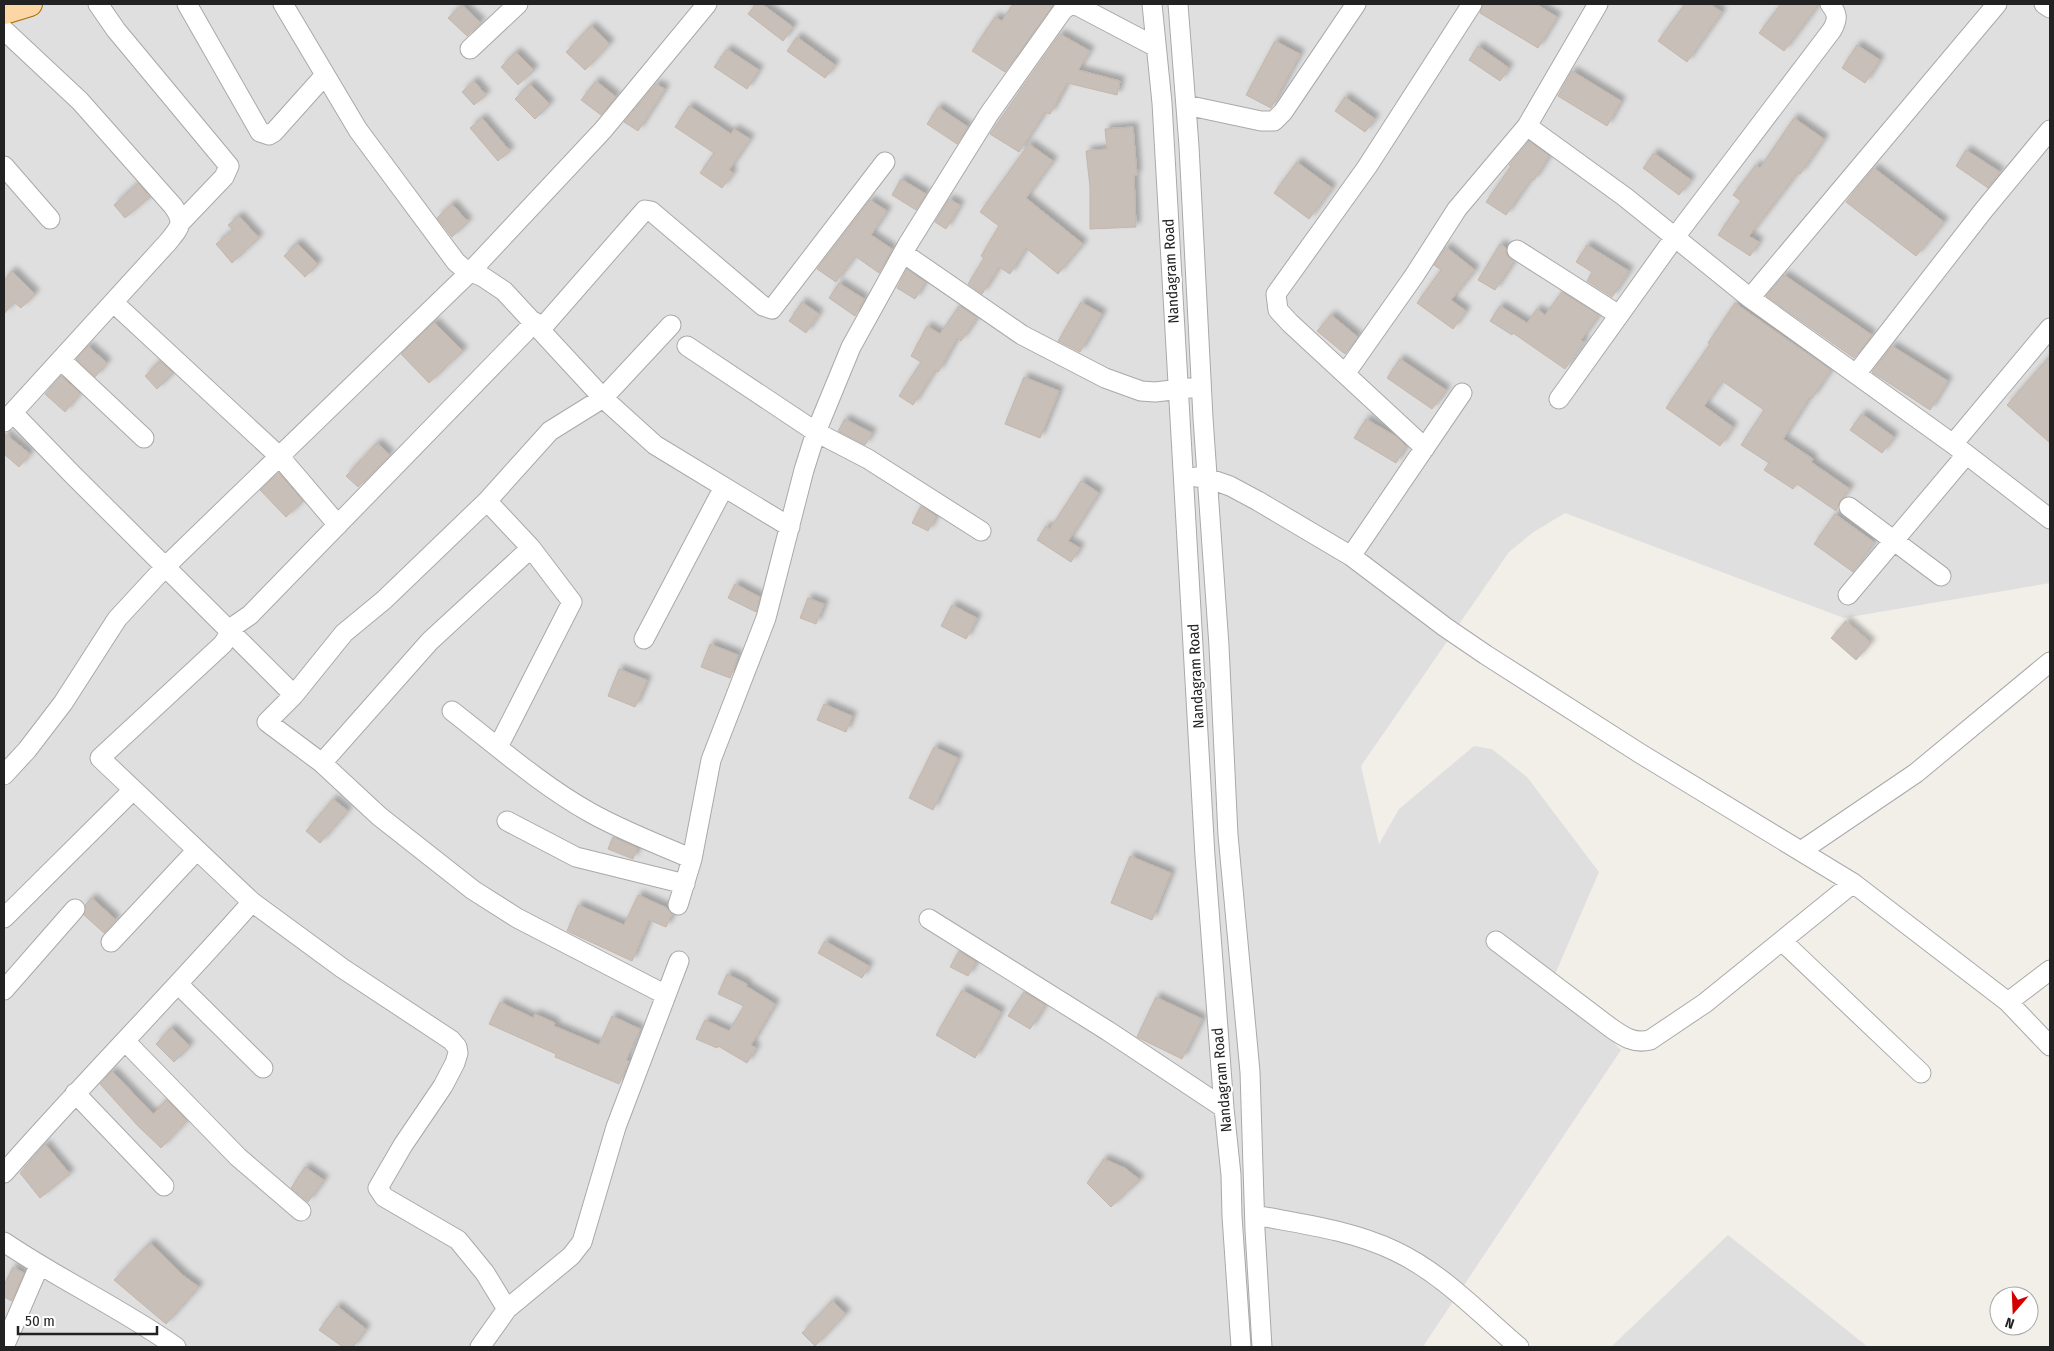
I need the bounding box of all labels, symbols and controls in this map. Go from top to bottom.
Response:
street label: Nandagram Road [1159,218,1183,324]
street label: Nandagram Road [1184,623,1208,729]
street label: Nandagram Road [1208,1027,1236,1133]
north arrow [1989,1286,2039,1336]
scale bar [18,1304,156,1336]
text: 50 m [25,1312,55,1330]
text: N [2003,1313,2017,1332]

